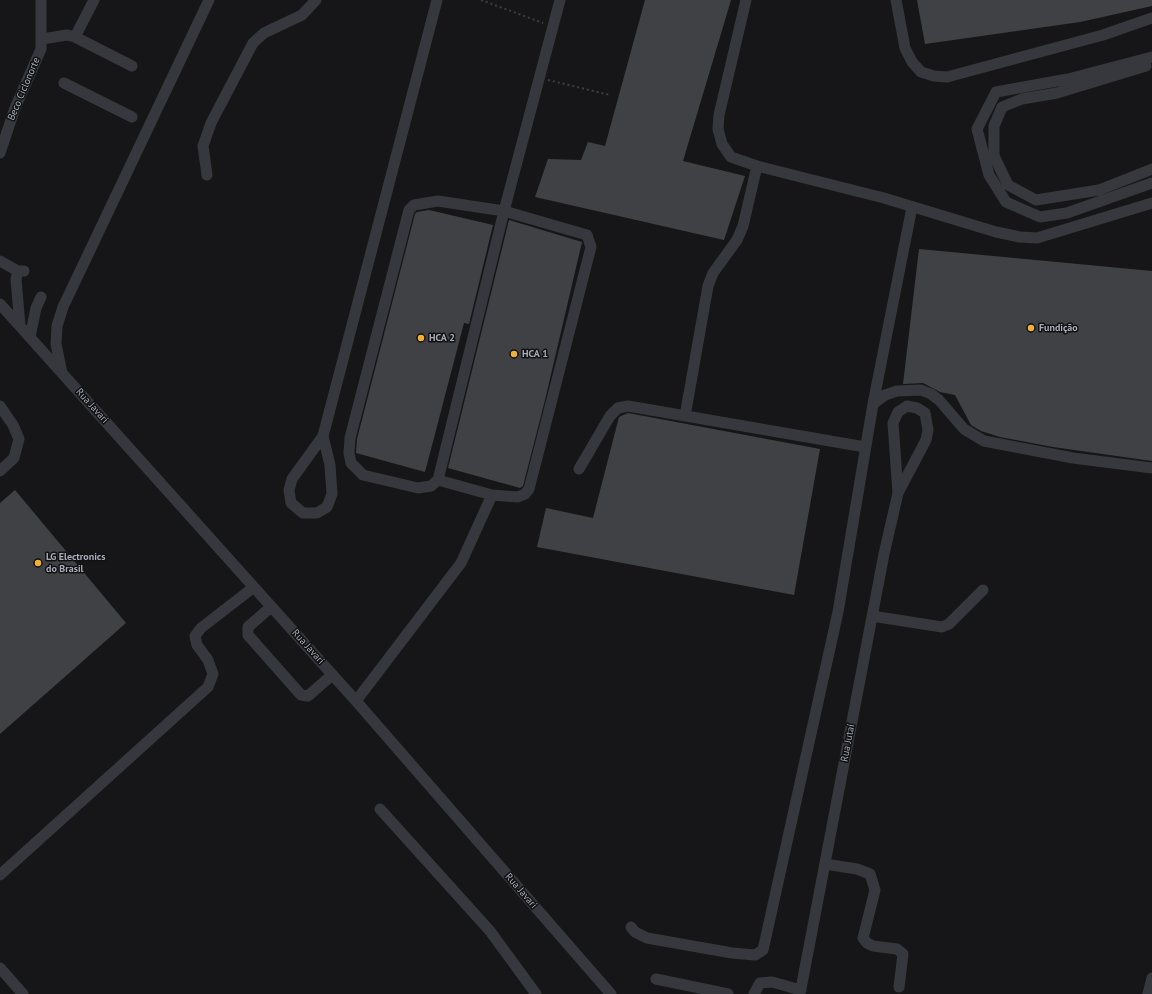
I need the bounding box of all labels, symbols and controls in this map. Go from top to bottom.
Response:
street label: Beco Ciclonorte [5,56,43,122]
place label: Fundição [1039,322,1078,334]
marker: Fundição [1026,323,1036,333]
place label: HCA 2 [429,332,455,344]
marker: HCA 2 [416,333,426,343]
place label: HCA 1 [522,348,548,360]
marker: HCA 1 [509,349,519,359]
street label: Rua Javari [73,386,111,426]
place label: LG Electronics do Brasil [46,551,105,574]
marker: LG Electronics do Brasil [33,558,43,568]
street label: Rua Javari [289,627,327,667]
street label: Rua Jutaí [838,723,858,763]
street label: Rua Javari [502,871,540,911]

